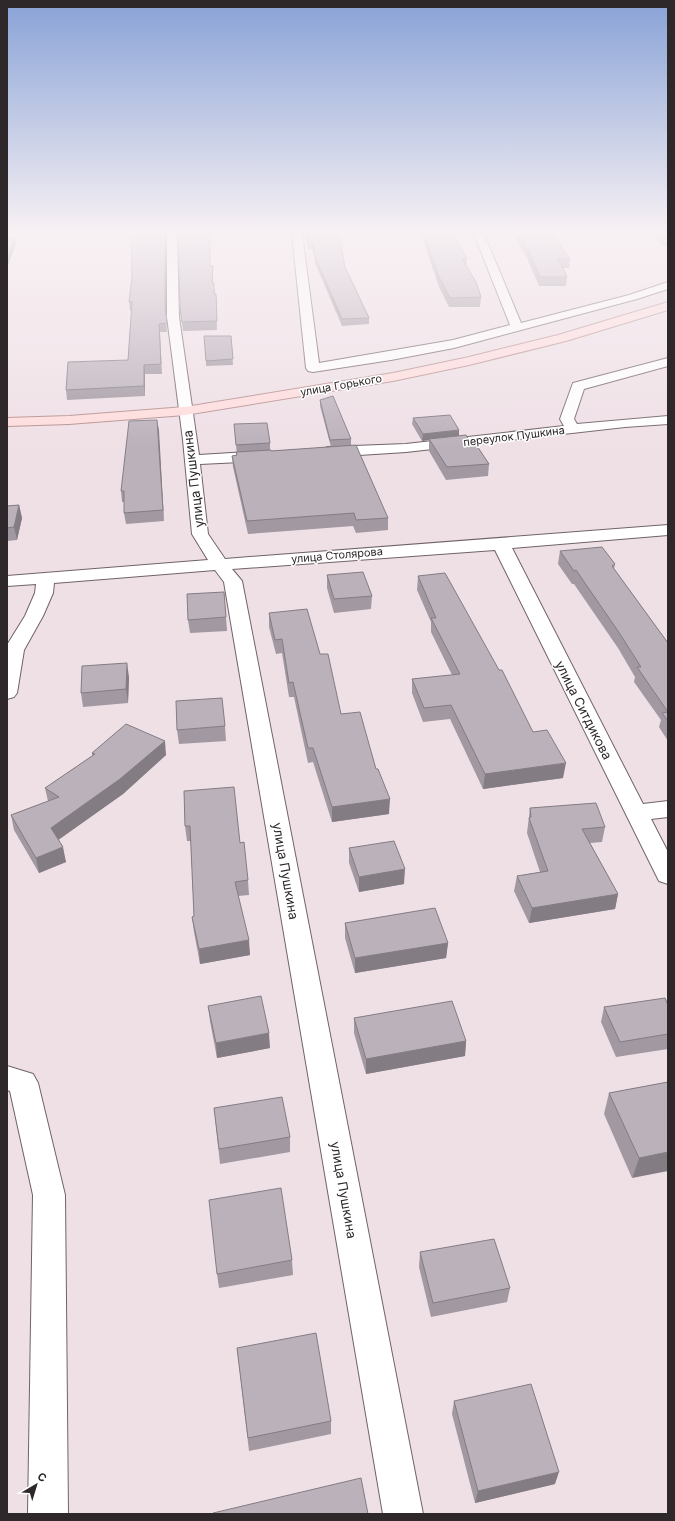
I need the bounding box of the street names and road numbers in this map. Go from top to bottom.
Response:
street label: улица Горького [299,371,383,399]
street label: переулок Пушкина [462,423,566,449]
street label: улица Пушкина [179,429,207,529]
street label: улица Столярова [291,544,383,566]
street label: улица Ситдикова [552,658,616,762]
street label: улица Пушкина [270,821,302,921]
street label: улица Пушкина [328,1140,360,1240]

